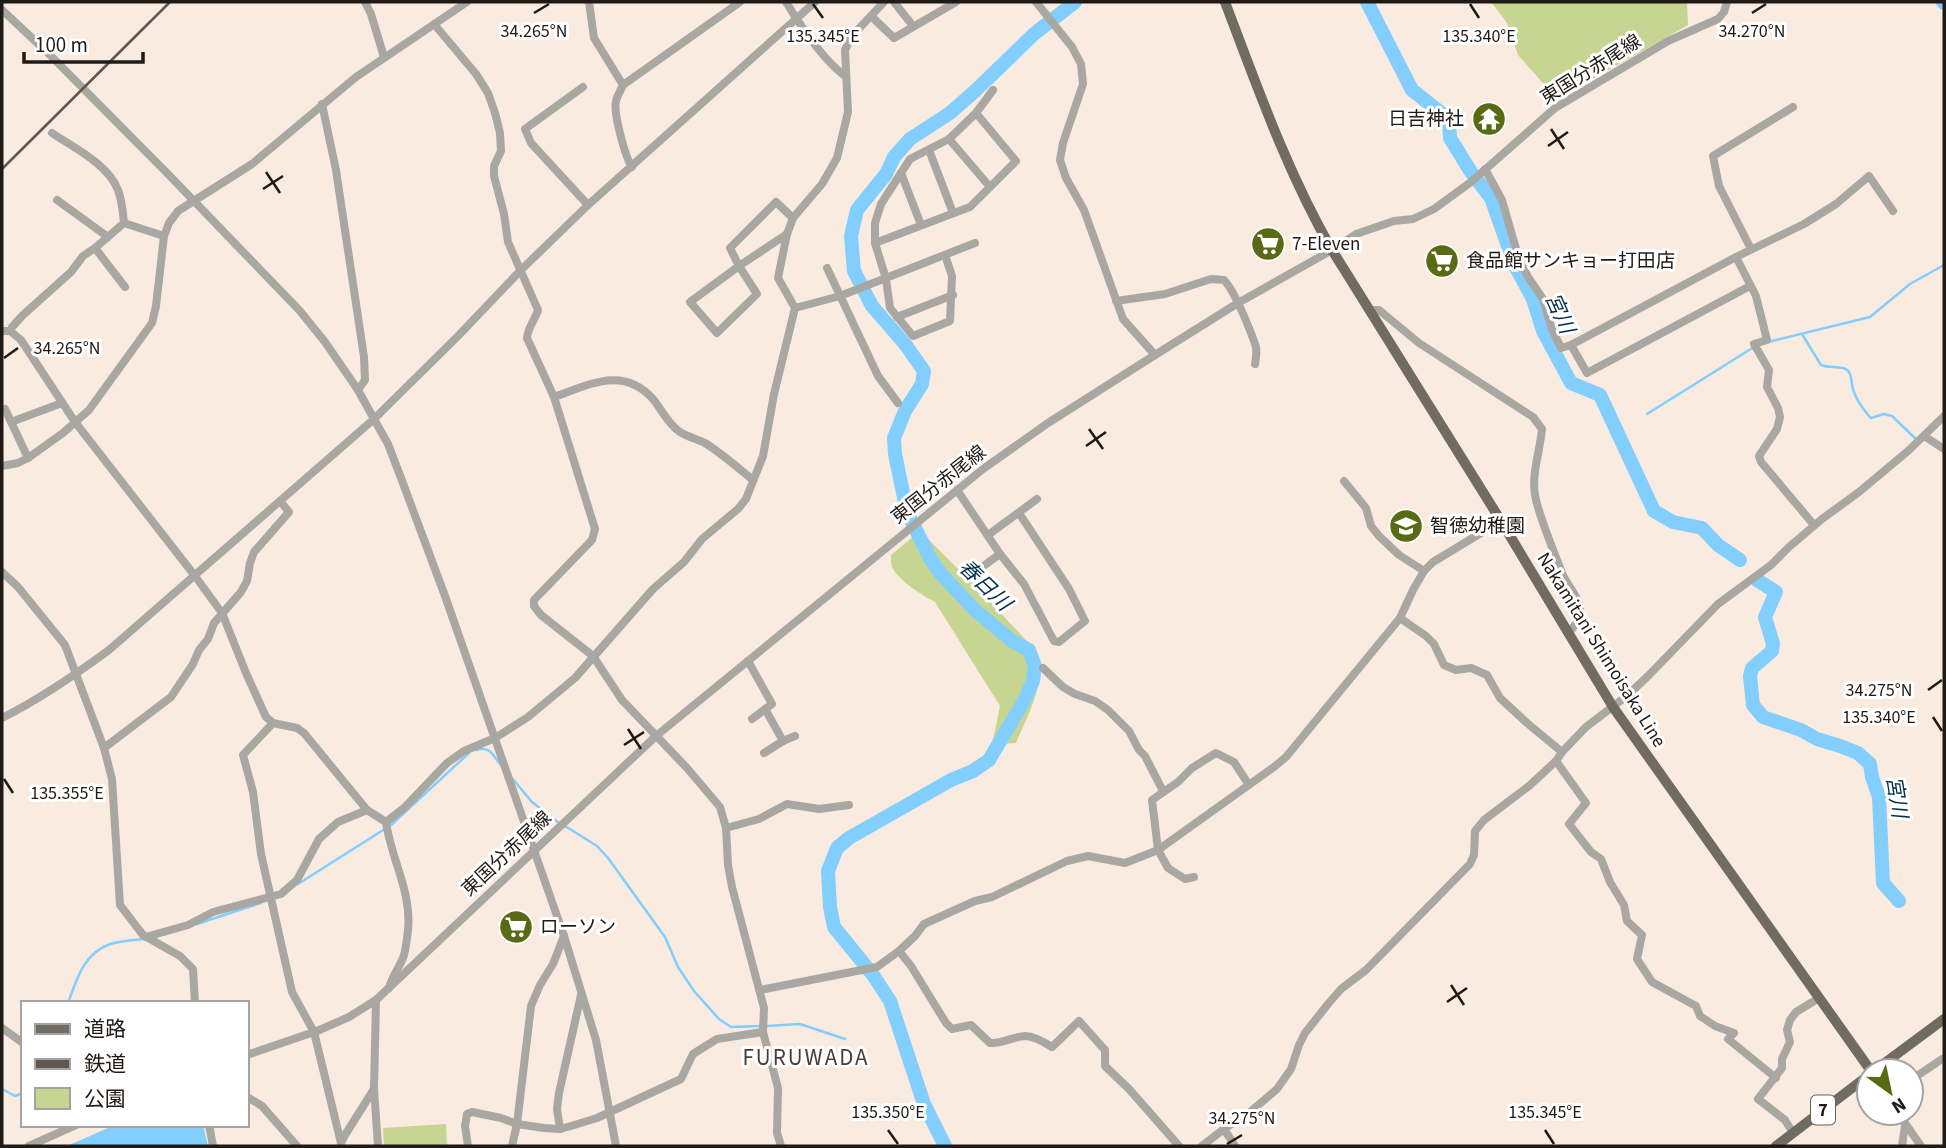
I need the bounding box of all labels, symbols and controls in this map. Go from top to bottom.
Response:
text: 34.265°N [501,19,567,44]
text: 34.270°N [1719,19,1785,44]
scale bar [24,21,144,65]
text: 135.345°E [786,24,860,49]
text: 135.340°E [1442,24,1516,49]
street label: 東国分赤尾線 [1536,28,1646,112]
text: 100 m [35,30,88,60]
temple icon: 日吉神社 [1470,100,1508,138]
place label: 日吉神社 [1388,106,1464,133]
supermarket icon: 7-Eleven [1249,225,1287,263]
place label: 7-Eleven [1292,231,1360,258]
supermarket icon: 食品館サンキョー打田店 [1423,242,1461,280]
place label: 食品館サンキョー打田店 [1466,248,1675,275]
water label: 宮川 [1538,288,1583,340]
text: 34.265°N [34,336,100,361]
street label: 東国分赤尾線 [886,439,992,531]
school or university icon: 智徳幼稚園 [1387,507,1425,545]
place label: 智徳幼稚園 [1430,513,1525,540]
street label: Nakamitani Shimoisaka Line [1530,547,1672,753]
water label: 春日川 [952,552,1020,619]
text: 34.275°N [1846,678,1912,703]
text: 135.340°E [1842,705,1916,730]
water label: 宮川 [1879,774,1915,822]
text: 135.355°E [30,781,104,806]
street label: 東国分赤尾線 [456,805,558,903]
supermarket icon: ローソン [497,908,535,946]
place label: ローソン [540,914,616,941]
legend [21,1001,248,1127]
text: 道路 [84,1014,126,1044]
district label: FURUWADA [742,1041,870,1074]
text: 鉄道 [84,1049,126,1079]
north arrow [1855,1057,1925,1127]
text: 公園 [84,1084,126,1114]
text: N [1886,1090,1911,1120]
road number: 7 [1811,1096,1835,1125]
text: 135.350°E [851,1100,925,1125]
text: 135.345°E [1508,1100,1582,1125]
text: 34.275°N [1209,1106,1275,1131]

